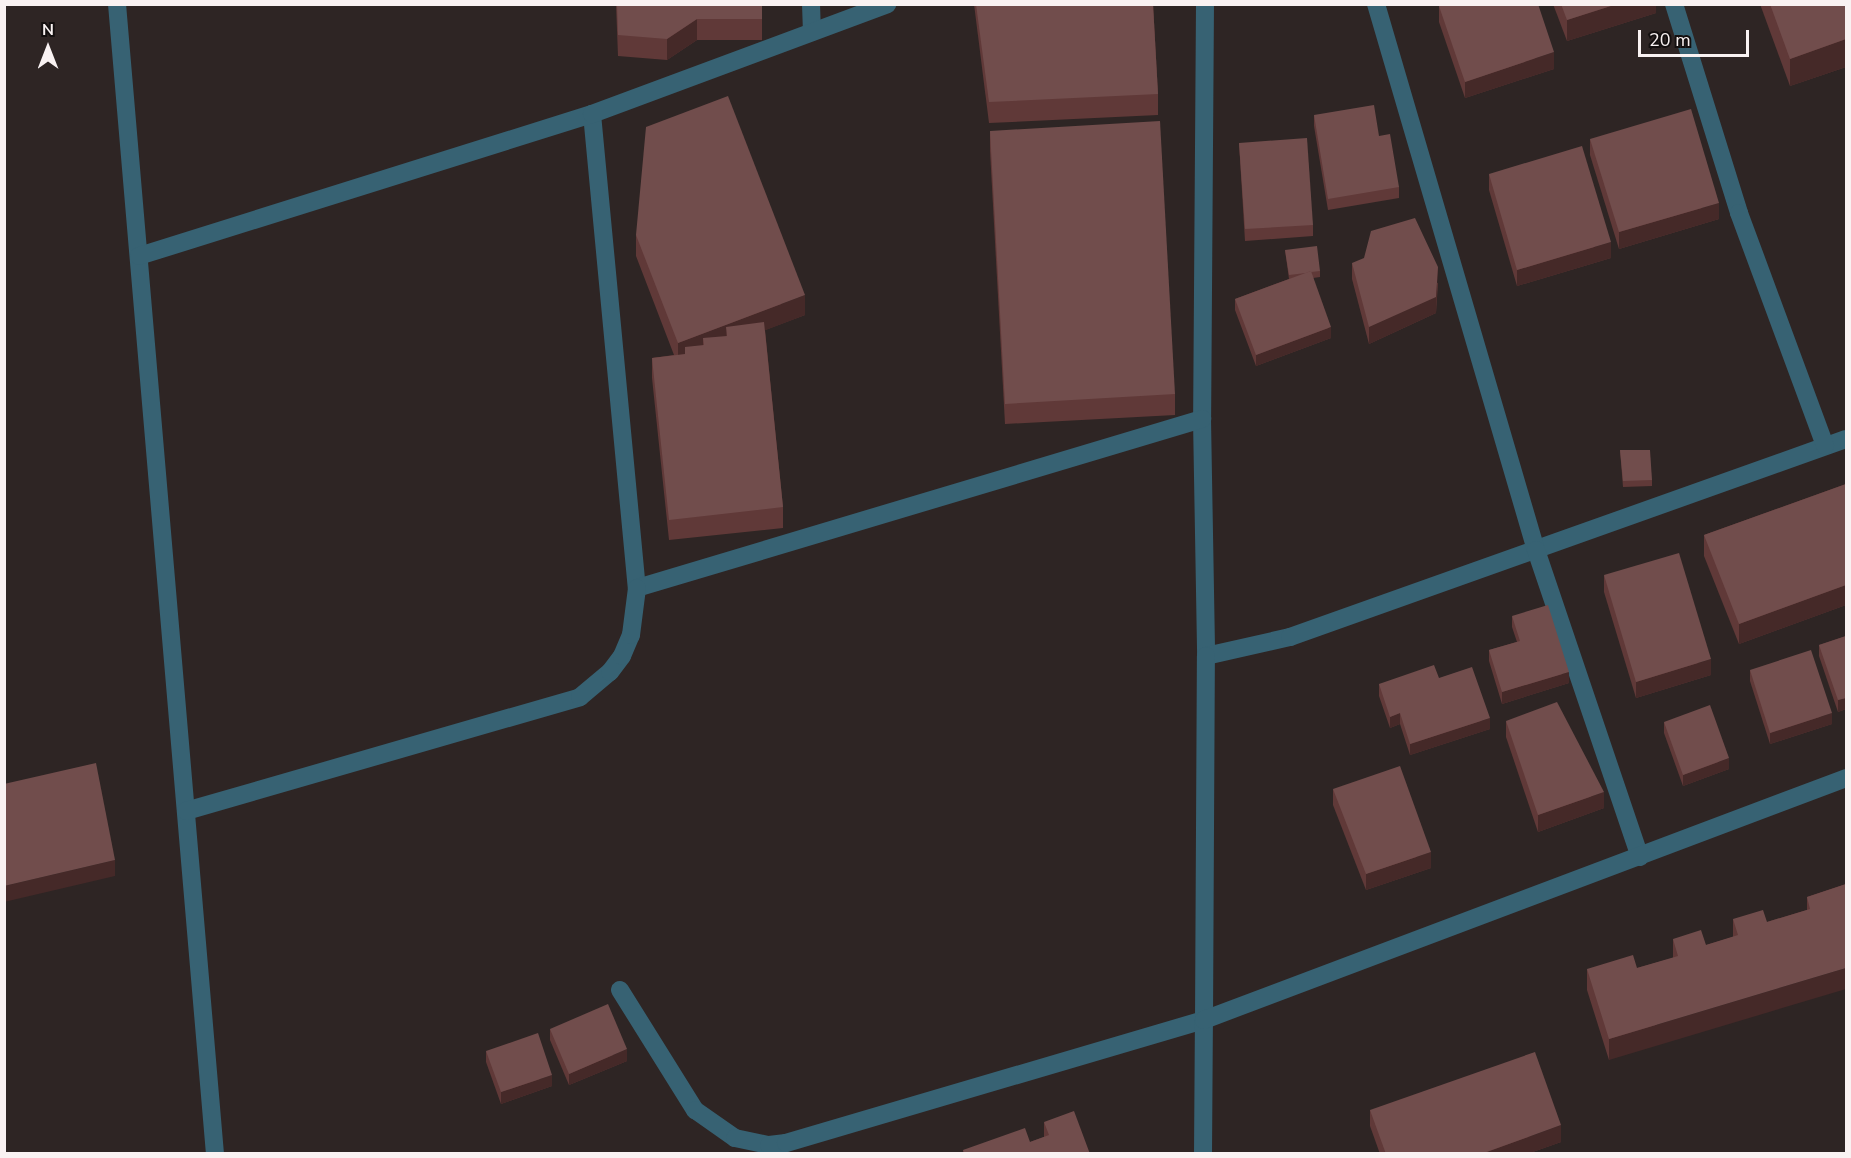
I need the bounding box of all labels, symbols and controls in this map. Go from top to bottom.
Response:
north arrow [18,18,78,78]
scale bar [1641,18,1752,56]
text: N [42,19,54,41]
text: 20 m [1649,28,1691,52]

